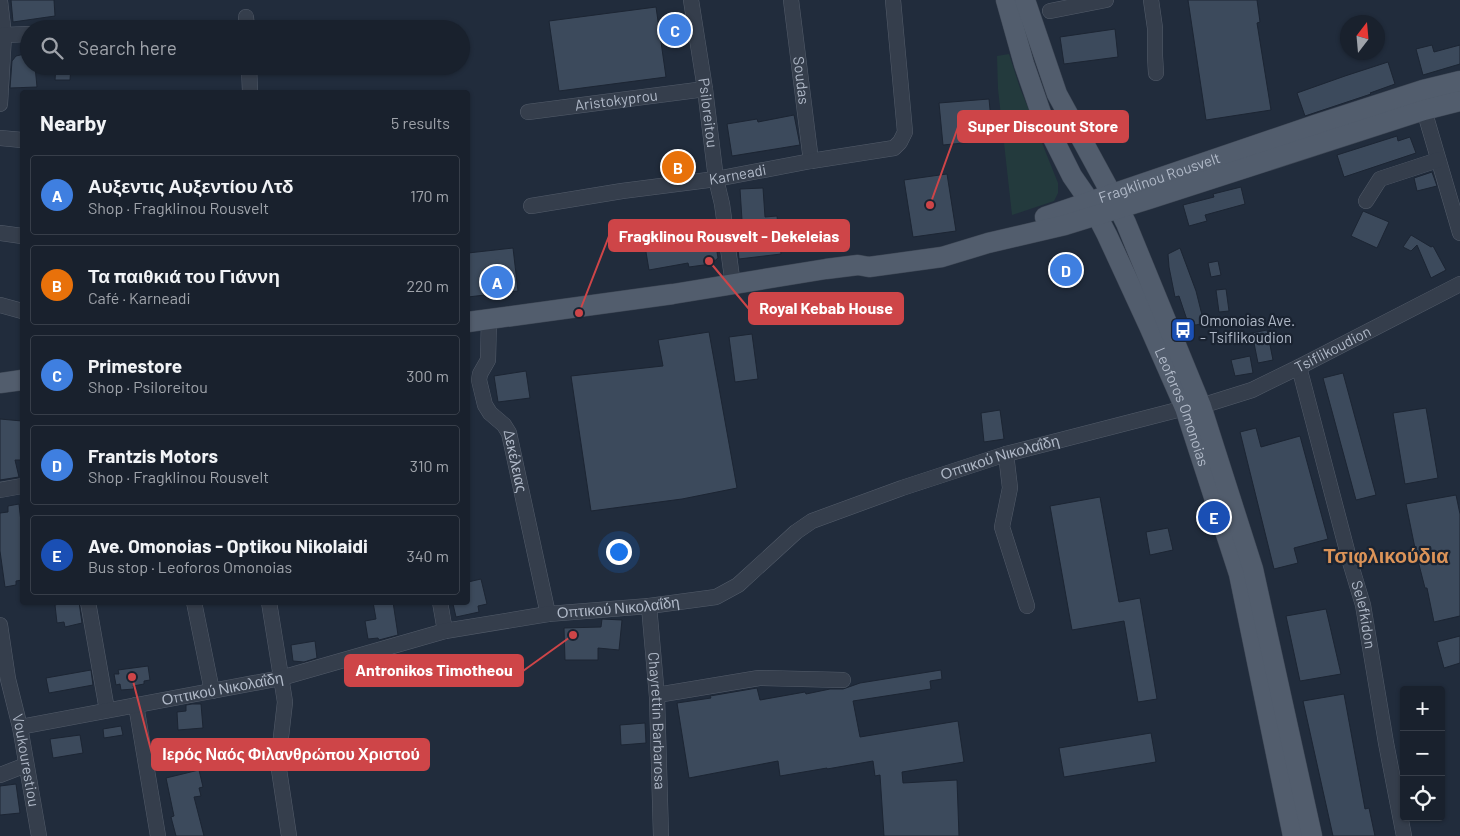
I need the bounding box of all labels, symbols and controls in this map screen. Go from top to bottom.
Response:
pin: C [659,11,691,49]
north arrow [1340,15,1385,60]
search box [20,20,470,75]
icon: search [38,34,66,62]
text: Search here [78,36,177,59]
street label: Soudas [790,55,814,105]
street label: Psiloreitou [695,76,722,149]
street label: Aristokyprou [574,85,659,114]
text: Nearby [40,110,106,135]
callout: Super Discount Store [958,111,1128,142]
text: 5 results [391,113,450,132]
text: Super Discount Store [968,116,1119,135]
pin: B [662,148,694,186]
street label: Fragklinou Rousvelt [1096,148,1222,206]
street label: Karneadi [708,160,768,188]
text: Αυξεντις Αυξεντίου Λτδ [88,174,293,197]
text: A [52,186,62,205]
text: 170 m [410,186,449,205]
text: Shop · Fragklinou Rousvelt [88,198,269,217]
callout: Fragklinou Rousvelt - Dekeleias [609,220,849,251]
text: Fragklinou Rousvelt - Dekeleias [619,226,839,245]
pin: D [1050,251,1082,289]
pin: A [481,263,513,301]
text: Τα παιθκιά του Γιάννη [88,264,280,287]
text: B [52,276,62,295]
text: 220 m [406,276,449,295]
text: Café · Karneadi [88,288,191,307]
callout: Royal Kebab House [749,293,903,324]
text: Royal Kebab House [759,298,893,317]
place label: Omonoias Ave. - Tsiflikoudion [1200,311,1295,346]
bus stop icon: Omonoias Ave. - Tsiflikoudion [1170,317,1196,343]
street label: Tsiflikoudion [1291,322,1374,376]
street label: Leoforos Omonoias [1151,344,1213,468]
text: Primestore [88,354,182,377]
text: C [52,366,62,385]
text: 300 m [406,366,449,385]
text: Shop · Psiloreitou [88,377,208,396]
street label: Δεκέλειας [501,428,532,494]
street label: Οπτικού Νικολαΐδη [938,431,1061,483]
text: Frantzis Motors [88,444,218,467]
text: D [52,456,62,475]
text: 310 m [410,456,449,475]
text: Shop · Fragklinou Rousvelt [88,467,269,486]
pin: E [1198,498,1230,536]
text: Ave. Omonoias - Optikou Nikolaidi [88,534,368,557]
your location [606,539,632,565]
district label: Τσιφλικούδια [1323,543,1449,567]
text: E [52,546,62,565]
text: 340 m [406,546,449,565]
text: Bus stop · Leoforos Omonoias [88,557,292,576]
street label: Selefkidon [1348,578,1380,650]
street label: Οπτικού Νικολαΐδη [556,592,680,621]
street label: Chayrettin Barbarosa [645,651,670,790]
callout: Antronikos Timotheou [345,655,523,686]
text: Antronikos Timotheou [355,660,513,679]
street label: Οπτικού Νικολαΐδη [160,668,284,708]
map controls [1400,686,1445,821]
button: + [1400,686,1445,731]
street label: Voukourestiou [9,712,44,808]
button: − [1400,731,1445,776]
callout: Ιερός Ναός Φιλανθρώπου Χριστού [152,739,429,770]
text: Ιερός Ναός Φιλανθρώπου Χριστού [162,744,420,764]
button: locate [1400,776,1445,821]

